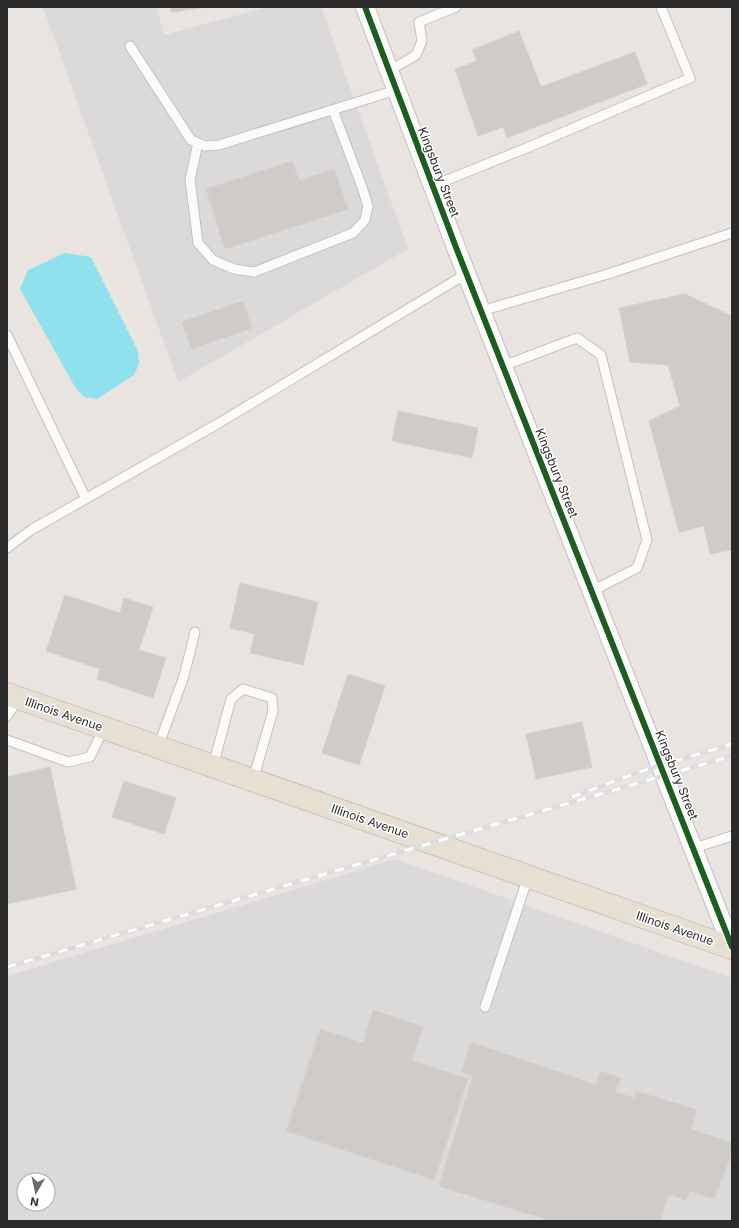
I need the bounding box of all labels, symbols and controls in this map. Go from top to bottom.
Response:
street label: Kingsbury Street [415,125,463,219]
street label: Kingsbury Street [532,426,582,520]
street label: Illinois Avenue [23,694,105,734]
street label: Kingsbury Street [652,728,702,822]
street label: Illinois Avenue [329,801,411,841]
street label: Illinois Avenue [634,908,716,948]
north arrow [16,1172,56,1212]
text: N [29,1194,40,1209]

